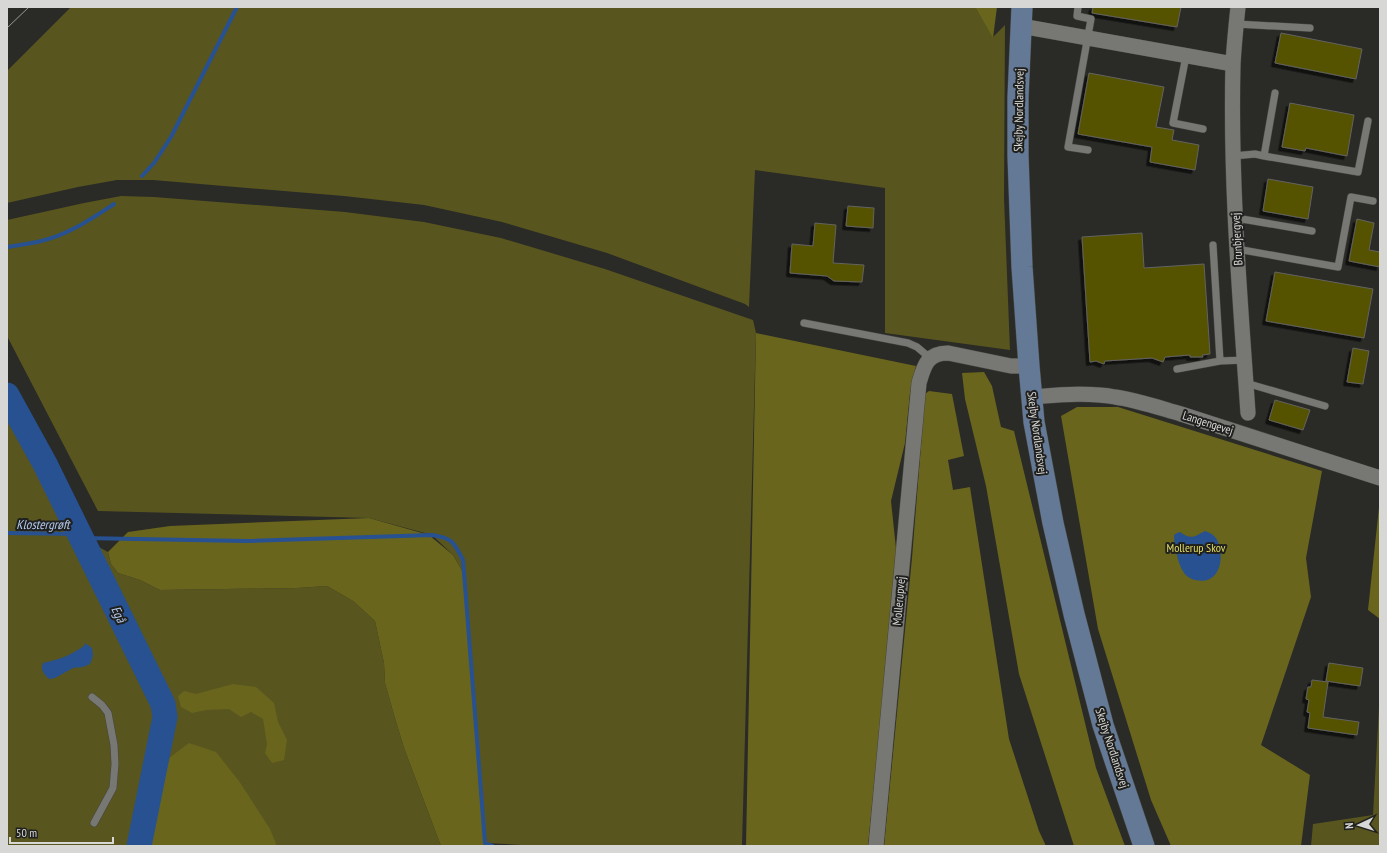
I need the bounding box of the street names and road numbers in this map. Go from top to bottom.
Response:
street label: Skejby Nordlandsvej [1010,68,1027,152]
street label: Brunbjergvej [1228,212,1245,266]
street label: Skejby Nordlandsvej [1024,391,1051,475]
street label: Langengevej [1181,407,1235,438]
street label: Mollerupvej [889,576,908,626]
street label: Skejby Nordlandsvej [1092,706,1133,790]

